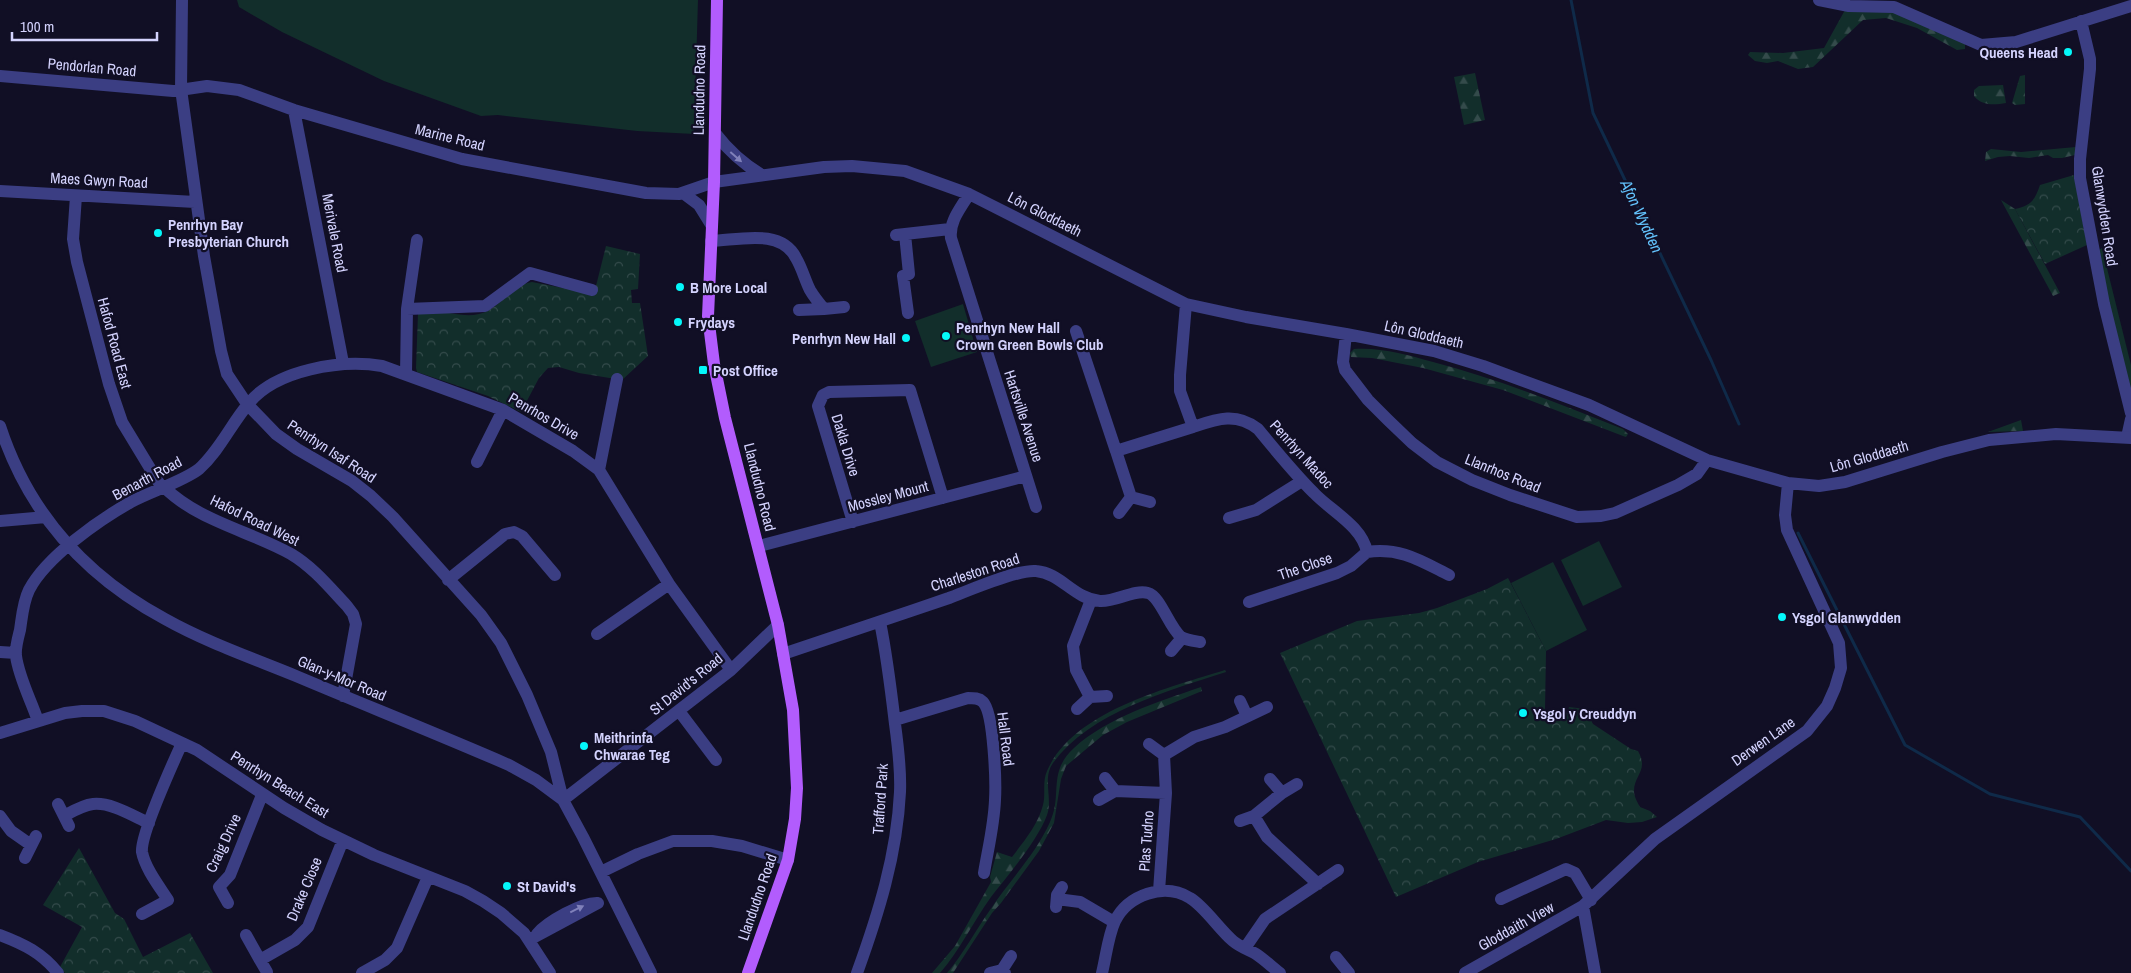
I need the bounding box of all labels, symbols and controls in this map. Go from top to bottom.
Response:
scale bar [12,10,158,42]
text: 100 m [20,16,54,37]
place label: Queens Head [1979,42,2058,63]
street label: Llandudno Road [688,45,710,135]
marker: Queens Head [2062,46,2074,58]
street label: Pendorlan Road [47,53,137,81]
street label: Marine Road [413,118,487,156]
one-way arrow [730,151,743,162]
street label: Glanwydden Road [2087,164,2123,268]
street label: Maes Gwyn Road [50,167,148,193]
water label: Afon Wydden [1615,175,1669,256]
street label: Lôn Gloddaeth [1004,186,1086,242]
street label: Merivale Road [317,192,353,274]
place label: Penrhyn Bay Presbyterian Church [168,214,289,252]
marker: Penrhyn Bay Presbyterian Church [152,227,164,239]
place label: B More Local [690,277,767,298]
marker: B More Local [674,281,686,293]
street label: Hafod Road East [93,295,137,392]
place label: Frydays [688,312,735,333]
street label: Lôn Gloddaeth [1382,315,1466,353]
marker: Frydays [672,316,684,328]
place label: Penrhyn New Hall Crown Green Bowls Club [956,317,1104,355]
place label: Penrhyn New Hall [792,328,896,349]
marker: Penrhyn New Hall Crown Green Bowls Club [940,330,952,342]
marker: Penrhyn New Hall [900,332,912,344]
place label: Post Office [713,360,778,381]
marker: Post Office [697,364,709,376]
street label: Hartsville Avenue [999,367,1049,465]
street label: Penrhos Drive [505,387,583,445]
street label: Dakla Drive [827,411,865,479]
street label: Penrhyn Isaf Road [284,414,380,488]
street label: Penrhyn Madoc [1265,415,1339,493]
street label: Lôn Gloddaeth [1827,435,1911,477]
street label: Llandudno Road [739,441,781,533]
street label: Llanrhos Road [1462,448,1544,498]
street label: Benarth Road [109,451,185,505]
street label: Mossley Mount [845,475,931,517]
street label: Hafod Road West [207,489,304,551]
street label: The Close [1275,547,1335,585]
street label: Charleston Road [928,548,1022,596]
place label: Ysgol Glanwydden [1792,607,1901,628]
marker: Ysgol Glanwydden [1776,611,1788,623]
street label: St David's Road [645,648,727,720]
street label: Glan-y-Mor Road [294,650,390,706]
place label: Ysgol y Creuddyn [1533,703,1637,724]
marker: Ysgol y Creuddyn [1517,707,1529,719]
street label: Hall Road [992,711,1020,767]
street label: Derwen Lane [1727,711,1799,771]
place label: Meithrinfa Chwarae Teg [594,727,670,765]
marker: Meithrinfa Chwarae Teg [578,740,590,752]
street label: Penrhyn Beach East [227,745,334,823]
street label: Trafford Park [867,762,893,835]
street label: Craig Drive [200,810,246,876]
street label: Plas Tudno [1133,810,1159,872]
street label: Llandudno Road [732,851,782,943]
street label: Drake Close [281,854,327,924]
place label: St David's [517,876,576,897]
marker: St David's [501,880,513,892]
street label: Gloddaith View [1474,896,1558,956]
one-way arrow [570,904,585,913]

